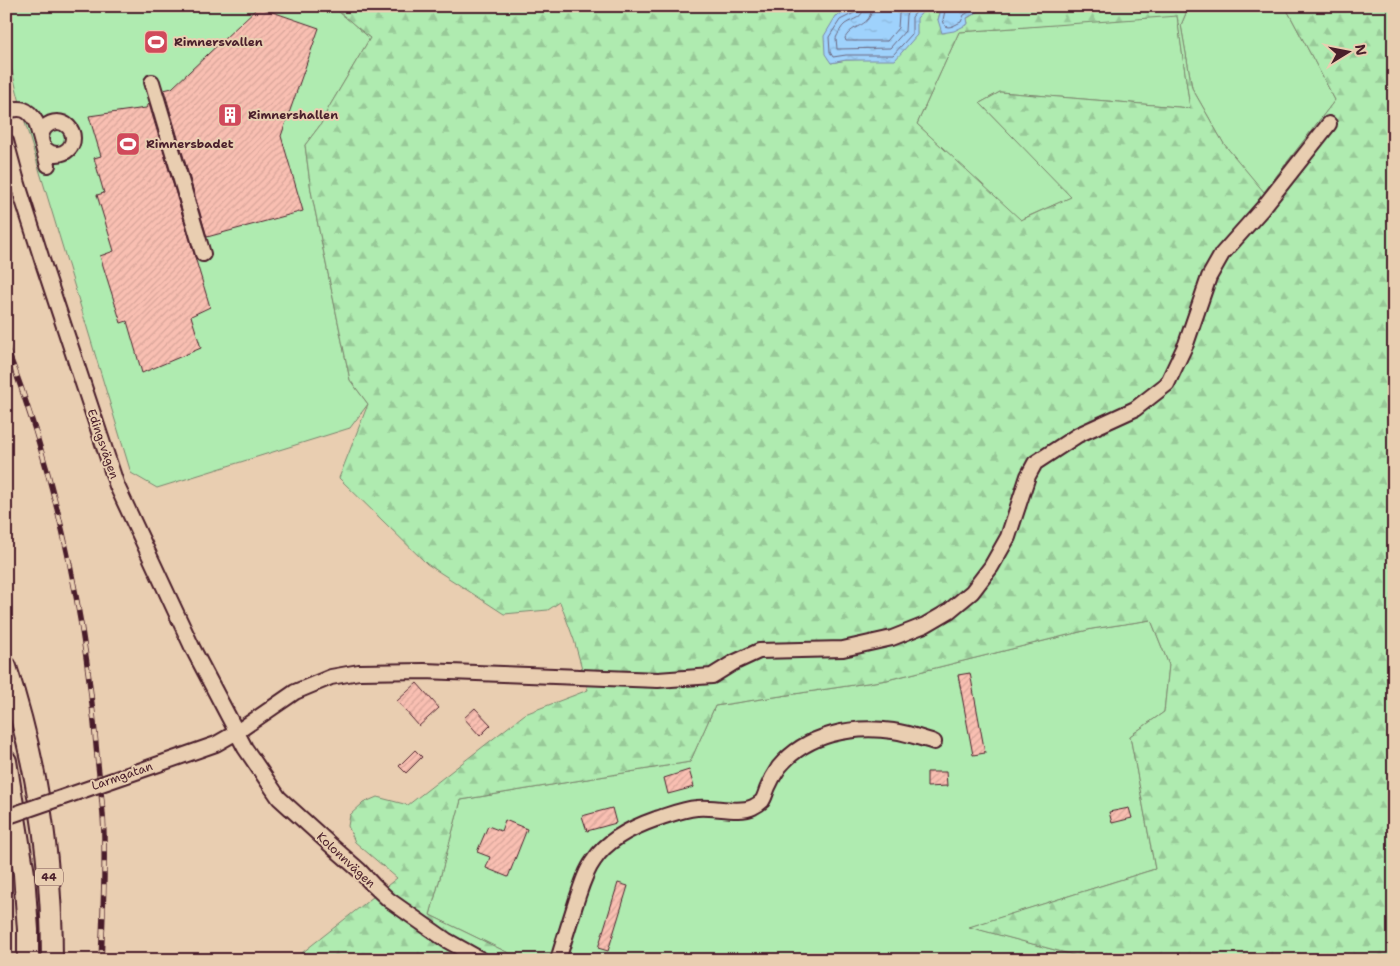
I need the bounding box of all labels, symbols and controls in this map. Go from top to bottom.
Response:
north arrow [1322,28,1372,78]
sports icon: Rimnersvallen [143,29,169,55]
place label: Rimnersvallen [174,34,263,50]
text: N [1351,43,1371,57]
building icon: Rimnershallen [217,102,243,128]
place label: Rimnershallen [248,107,338,123]
sports icon: Rimnersbadet [115,131,141,157]
place label: Rimnersbadet [146,136,234,152]
street label: Edingsvägen [84,407,122,481]
street label: Larmgatan [89,758,155,794]
street label: Kolonnvägen [313,829,379,891]
road number: 44 [35,869,63,886]

